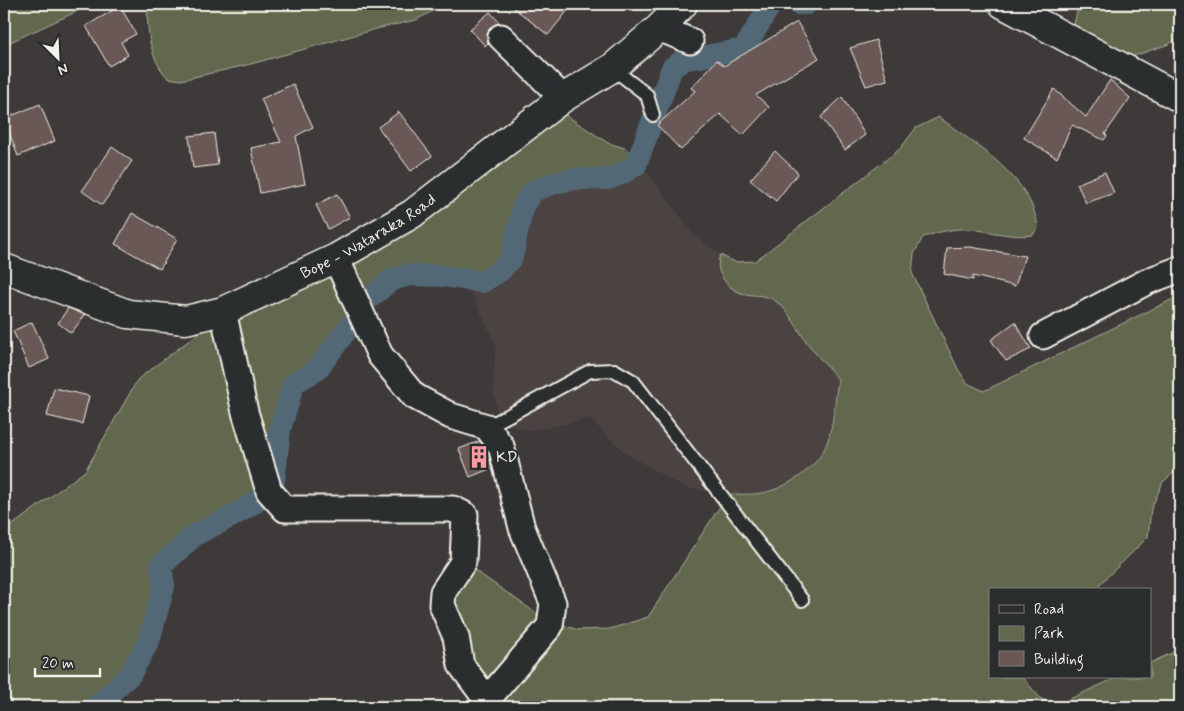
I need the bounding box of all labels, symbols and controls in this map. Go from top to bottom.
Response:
north arrow [32,32,82,82]
text: N [55,59,71,79]
street label: Bope - Wataraka Road [297,189,440,284]
building icon: KD [466,444,492,470]
place label: KD [496,447,518,468]
legend [989,588,1152,678]
text: Road [1034,600,1064,620]
text: Park [1034,624,1064,644]
scale bar [35,646,100,678]
text: Building [1034,650,1084,671]
text: 20 m [42,654,74,674]

